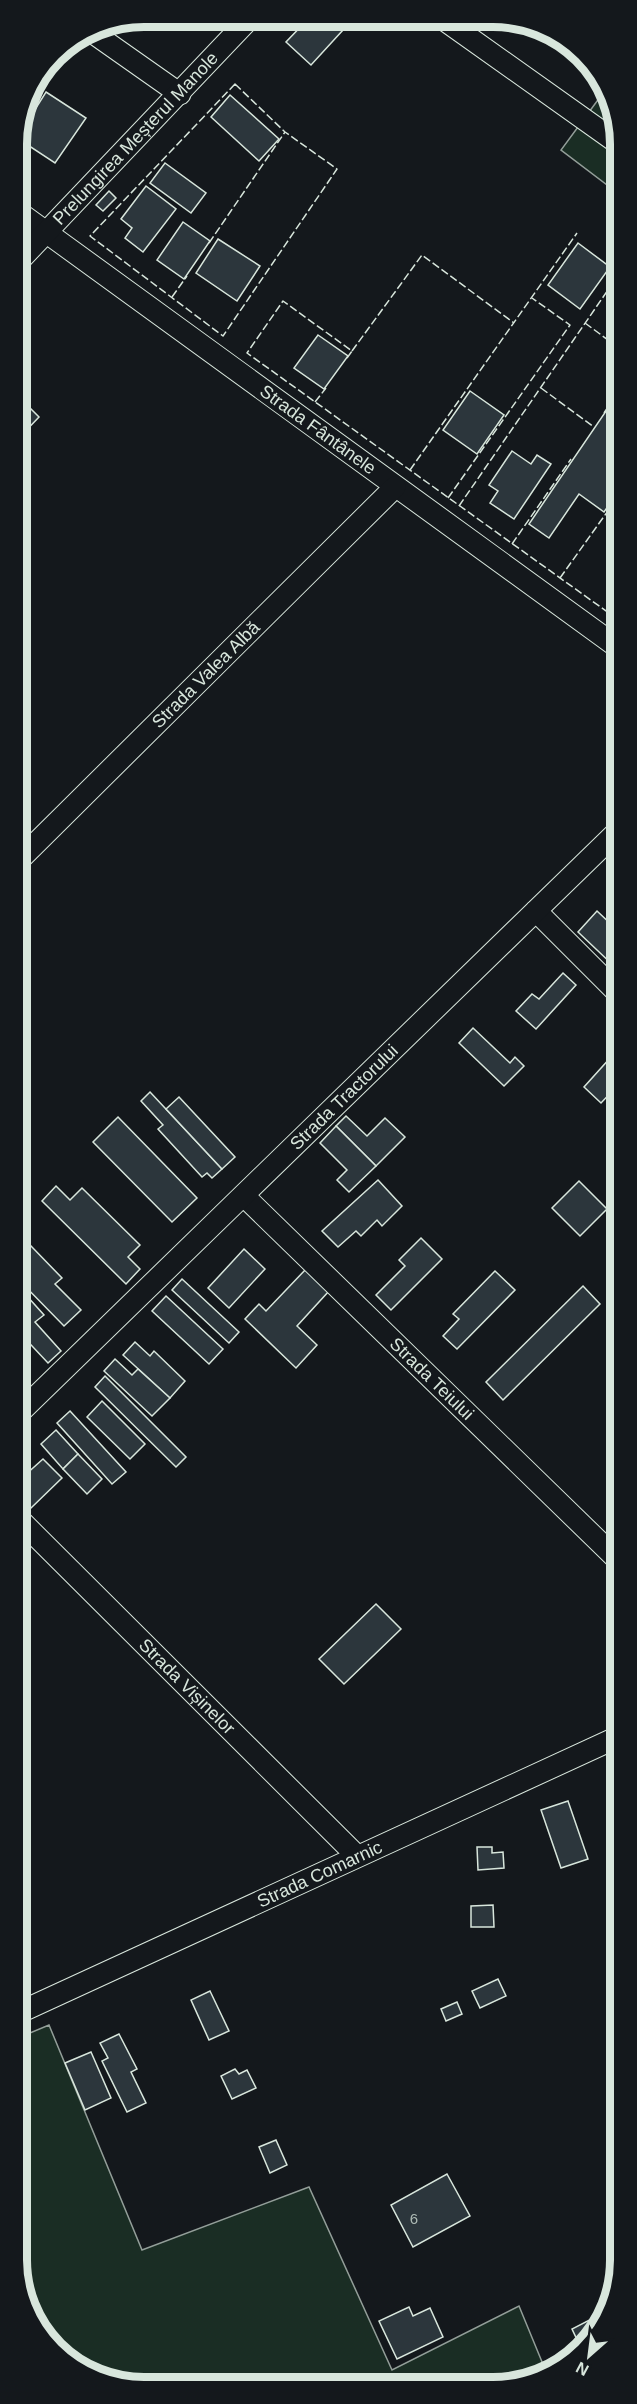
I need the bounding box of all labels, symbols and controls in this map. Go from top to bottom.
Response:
street label: Prelungirea Meșterul Manole [49,48,222,229]
street label: Strada Fântânele [256,381,380,478]
street label: Strada Valea Albă [148,617,264,732]
street label: Strada Tractorului [286,1040,402,1154]
street label: Strada Teiului [386,1334,478,1424]
street label: Strada Vișinelor [135,1635,239,1738]
street label: Strada Comarnic [254,1837,385,1912]
house number: 6 [410,2210,418,2227]
north arrow [559,2326,619,2386]
text: N [573,2359,591,2379]

